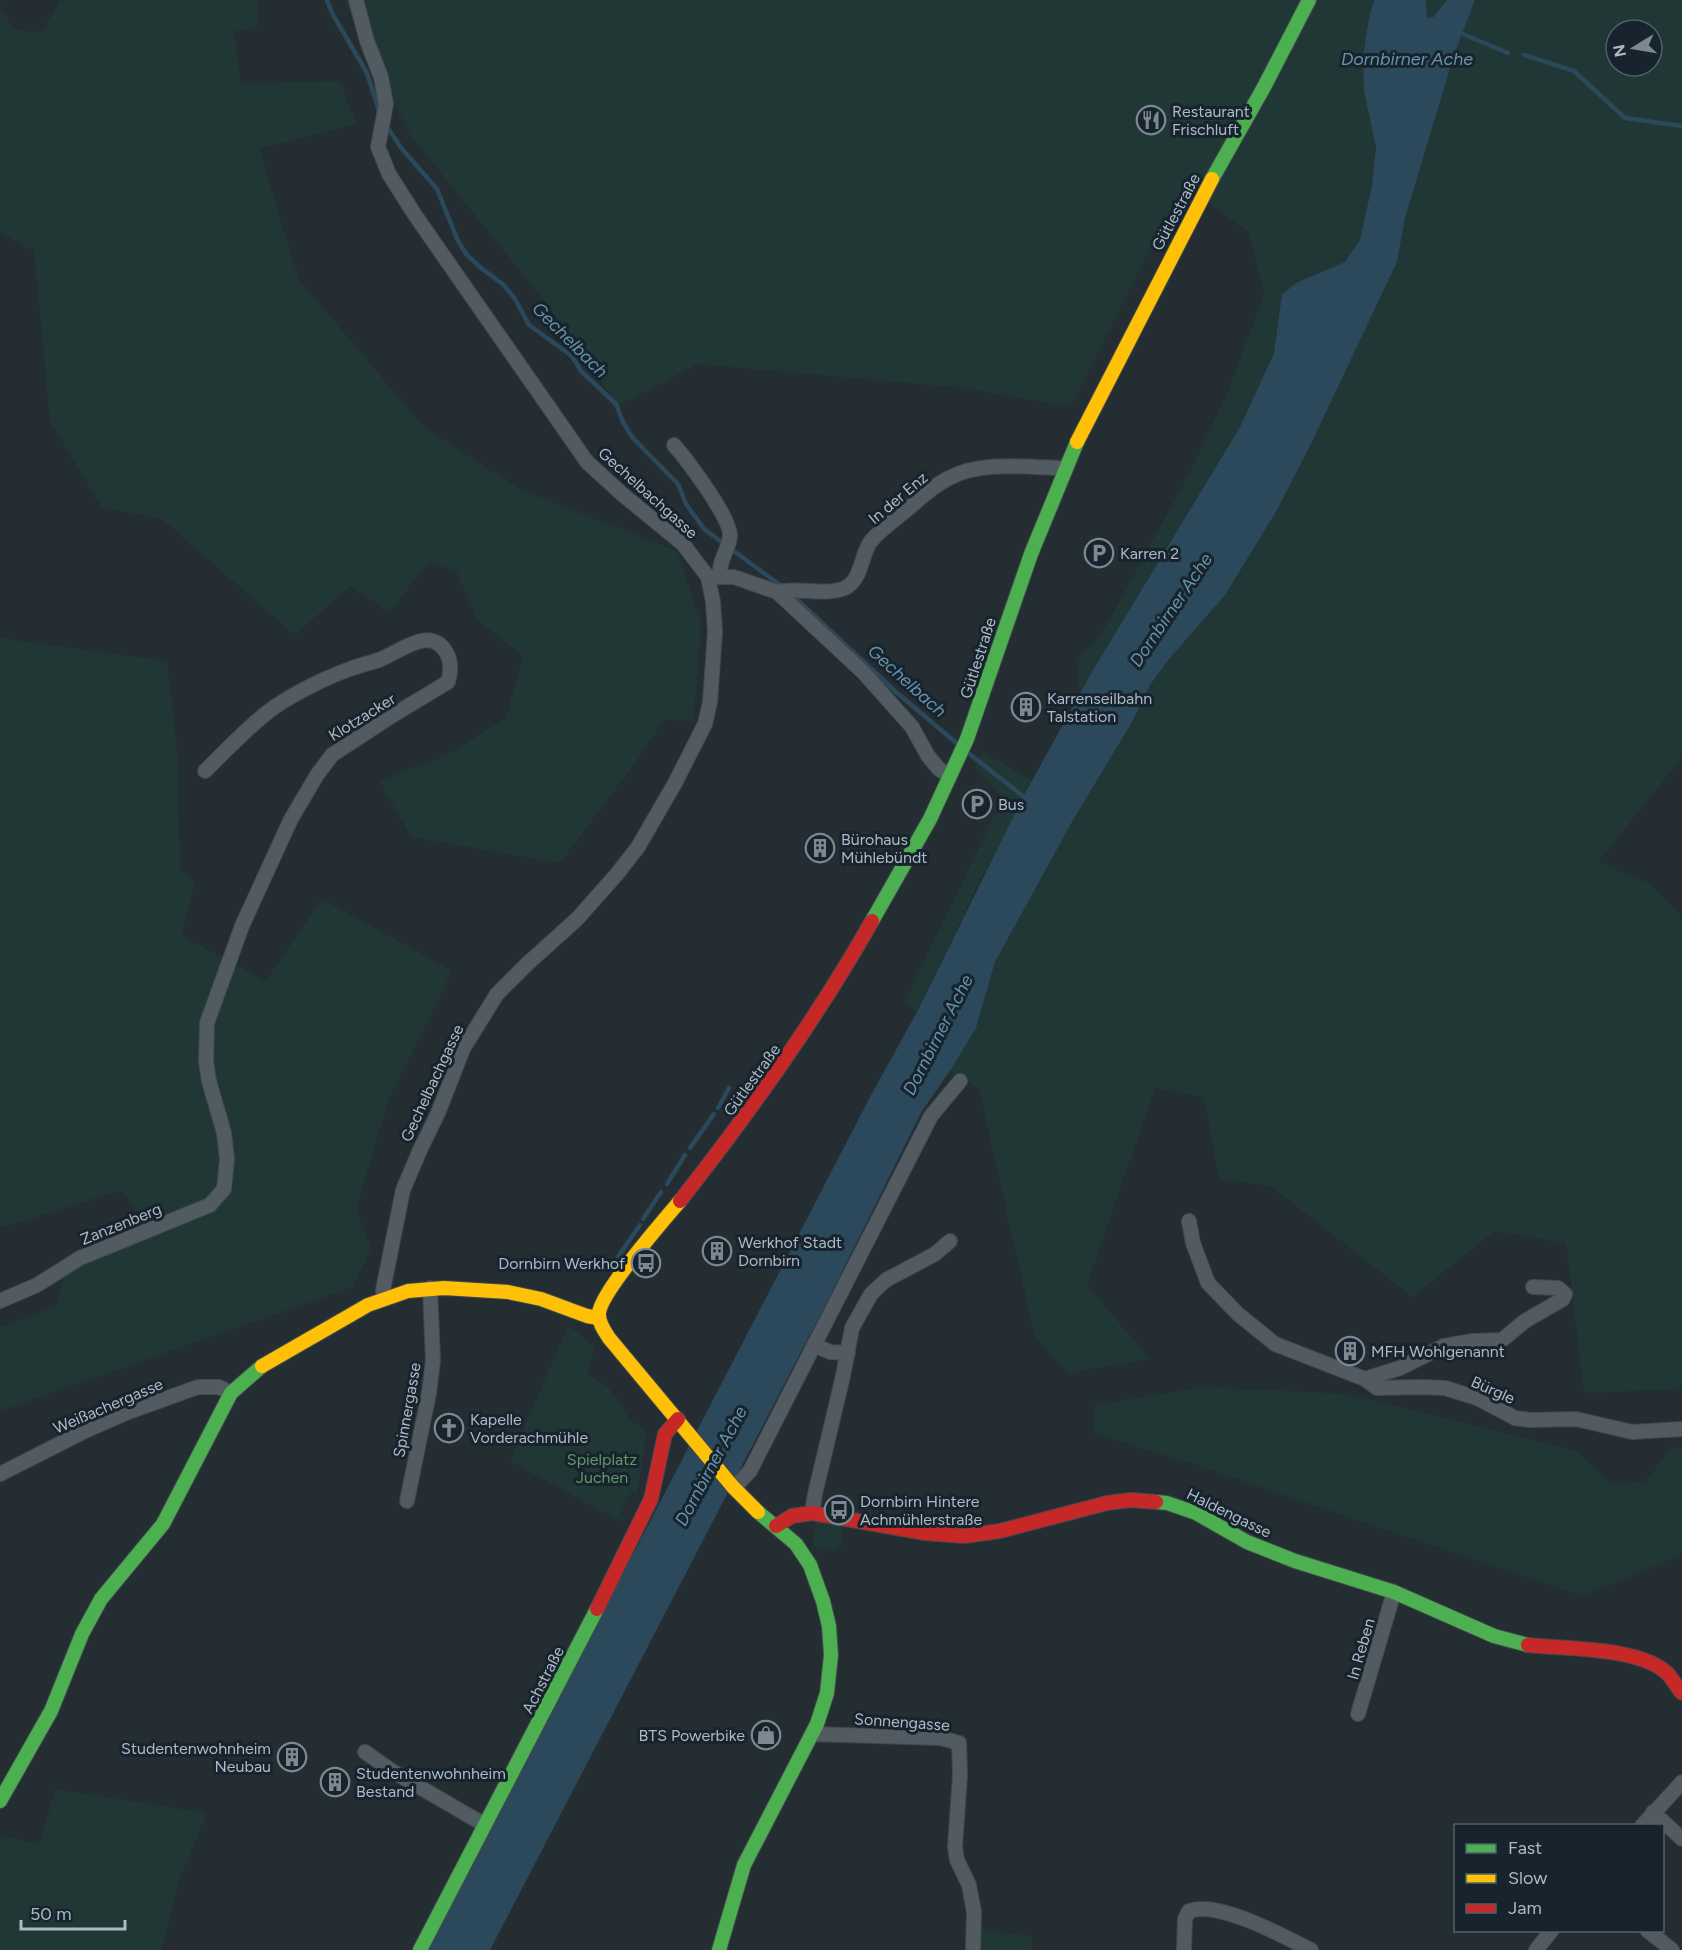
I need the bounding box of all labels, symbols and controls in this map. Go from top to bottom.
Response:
north arrow [1604,18,1664,78]
text: N [1609,43,1630,59]
water label: Dornbirner Ache [1341,48,1473,70]
place label: Restaurant Frischluft [1172,102,1250,139]
restaurant icon: Restaurant Frischluft [1135,104,1167,136]
street label: Gütlestraße [1148,170,1204,254]
water label: Gechelbach [528,298,612,382]
street label: Gechelbachgasse [594,443,702,543]
street label: In der Enz [865,468,931,528]
parking icon: Karren 2 [1083,537,1115,569]
place label: Karren 2 [1120,544,1179,563]
water label: Dornbirner Ache [1125,549,1217,671]
street label: Gütlestraße [956,615,1000,701]
water label: Gechelbach [863,640,951,722]
street label: Klotzacker [325,689,399,745]
place label: Karrenseilbahn Talstation [1047,689,1152,726]
building icon: Karrenseilbahn Talstation [1010,691,1042,723]
parking icon: Bus [961,788,993,820]
place label: Bus [998,795,1024,814]
place label: Bürohaus Mühlebündt [841,830,927,867]
building icon: Bürohaus Mühlebündt [804,832,836,864]
water label: Dornbirner Ache [898,971,978,1099]
street label: Gechelbachgasse [397,1021,468,1145]
street label: Gütlestraße [720,1040,785,1120]
street label: Zanzenberg [78,1199,164,1249]
place label: Werkhof Stadt Dornbirn [738,1233,842,1270]
building icon: Werkhof Stadt Dornbirn [701,1235,733,1267]
bus stop icon: Dornbirn Werkhof [630,1247,662,1279]
place label: Dornbirn Werkhof [498,1254,625,1273]
building icon: MFH Wohlgenannt [1334,1335,1366,1367]
place label: MFH Wohlgenannt [1371,1342,1505,1361]
street label: Spinnergasse [389,1361,425,1459]
street label: Bürgle [1468,1372,1518,1408]
street label: Weißachergasse [50,1374,166,1438]
water label: Dornbirner Ache [670,1402,752,1530]
place label: Kapelle Vorderachmühle [470,1410,588,1447]
church icon: Kapelle Vorderachmühle [433,1412,465,1444]
park label: Spielplatz Juchen [567,1450,637,1487]
street label: Haldengasse [1184,1484,1275,1542]
place label: Dornbirn Hintere Achmühlerstraße [860,1492,983,1529]
bus stop icon: Dornbirn Hintere Achmühlerstraße [823,1494,855,1526]
street label: In Reben [1343,1616,1379,1682]
street label: Achstraße [518,1643,568,1717]
street label: Sonnengasse [854,1709,951,1735]
shop icon: BTS Powerbike [750,1719,782,1751]
place label: BTS Powerbike [639,1726,745,1745]
place label: Studentenwohnheim Neubau [121,1739,271,1776]
building icon: Studentenwohnheim Neubau [276,1741,308,1773]
place label: Studentenwohnheim Bestand [356,1764,506,1801]
building icon: Studentenwohnheim Bestand [319,1766,351,1798]
legend [1454,1824,1664,1932]
text: Fast [1508,1837,1542,1859]
text: Slow [1508,1867,1547,1889]
scale bar [21,1893,124,1931]
text: Jam [1508,1897,1542,1919]
text: 50 m [30,1903,72,1925]

